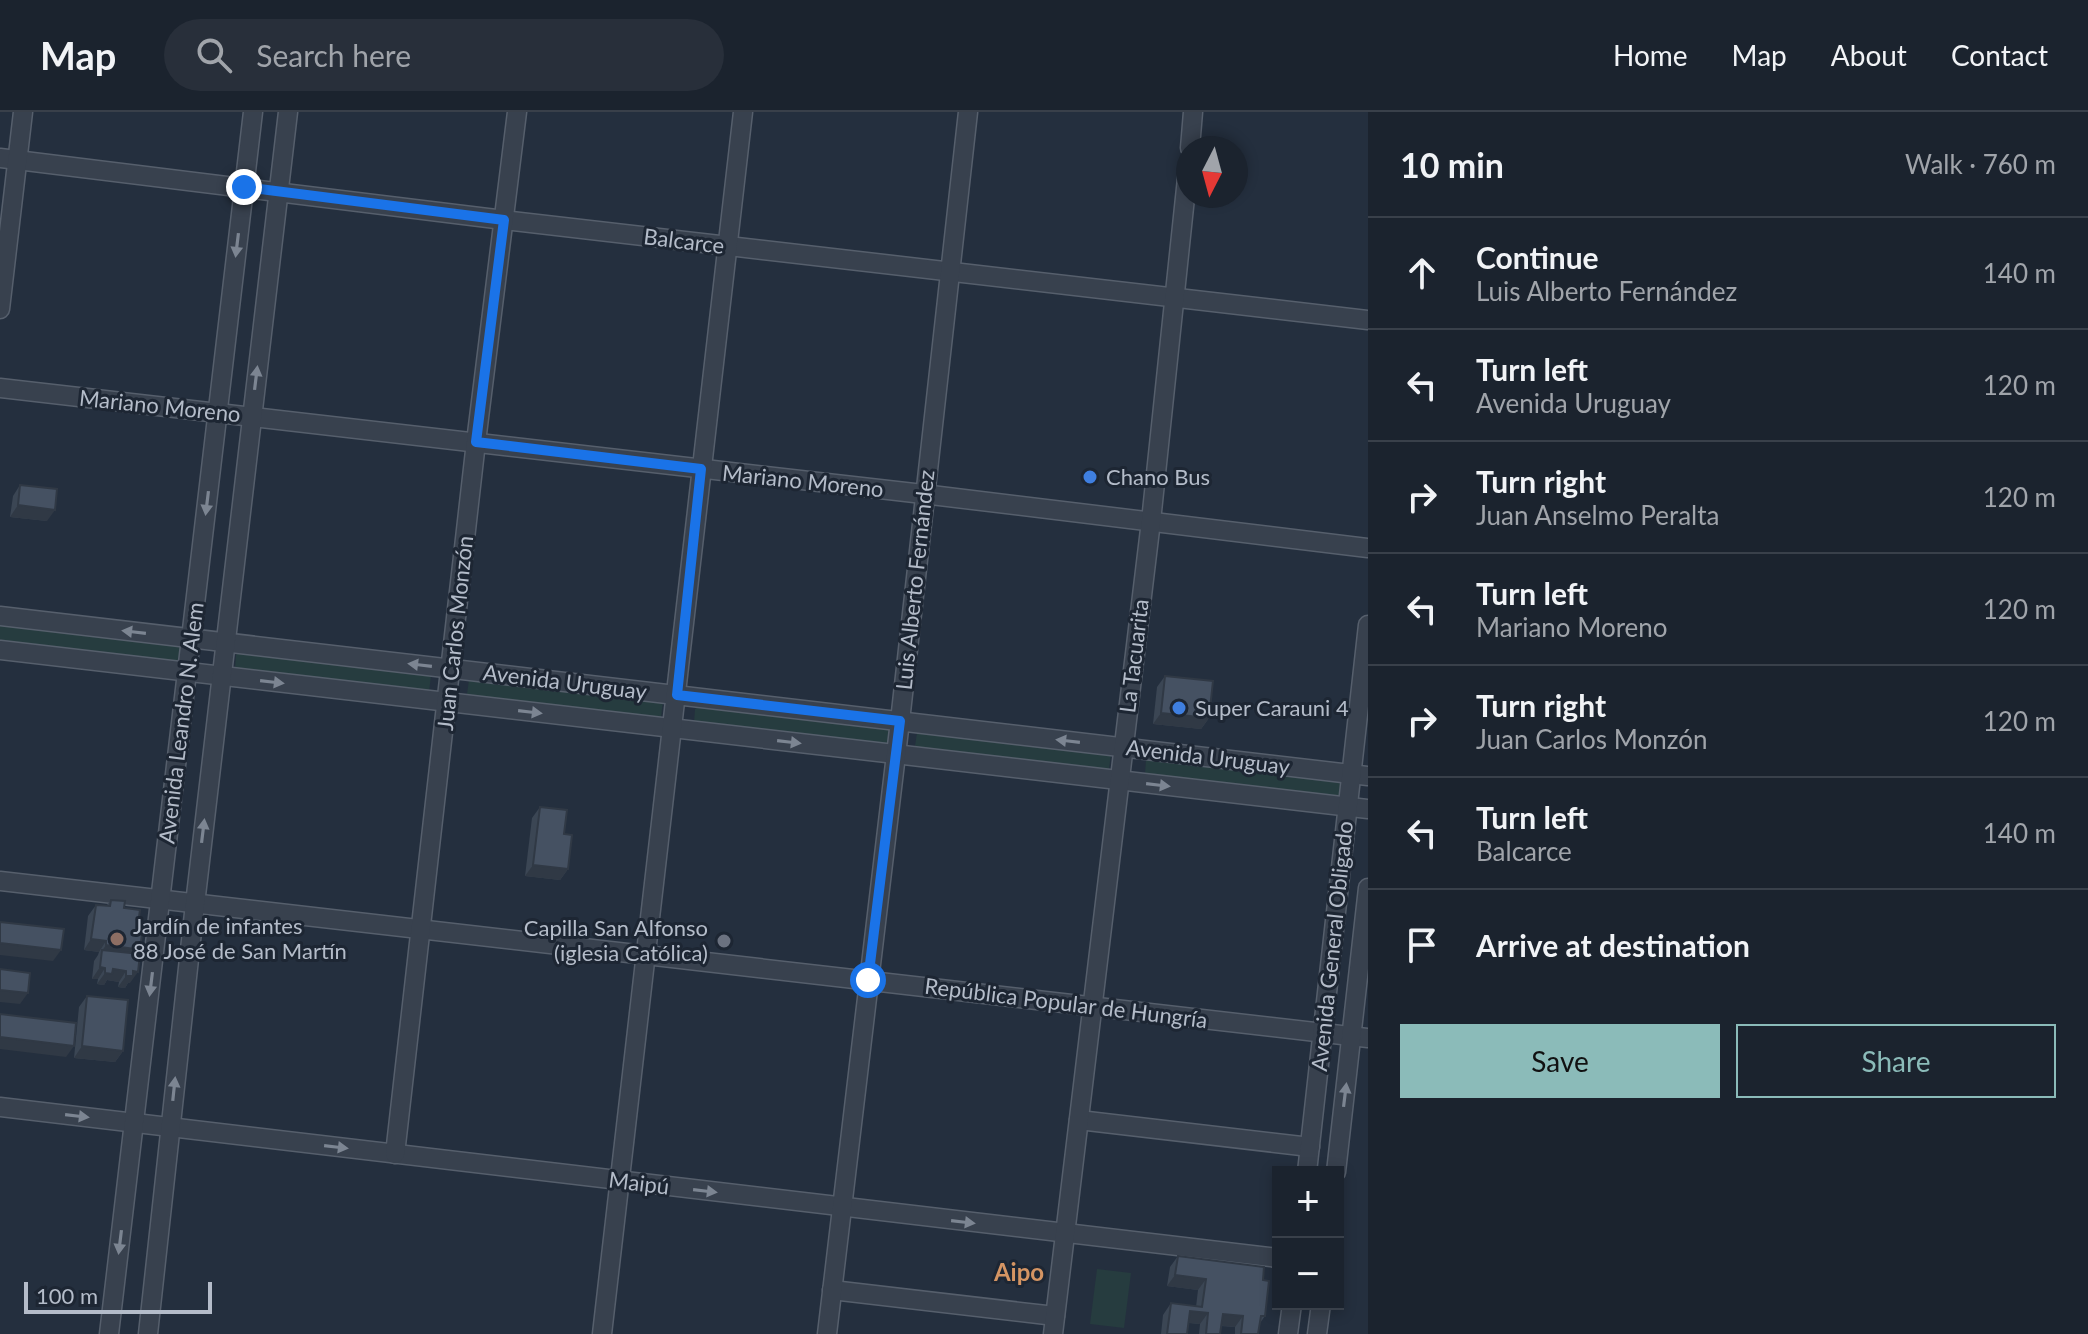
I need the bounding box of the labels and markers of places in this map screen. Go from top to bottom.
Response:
place label: Chano Bus [1106,463,1210,490]
marker: Chano Bus [1081,468,1099,486]
place label: Super Carauni 4 [1195,694,1349,721]
marker: Super Carauni 4 [1170,699,1188,717]
place label: Jardín de infantes 88 José de San Martín [133,912,347,964]
place label: Capilla San Alfonso (iglesia Católica) [524,914,708,966]
marker: Jardín de infantes 88 José de San Martín [108,930,126,948]
marker: Capilla San Alfonso (iglesia Católica) [715,932,733,950]

